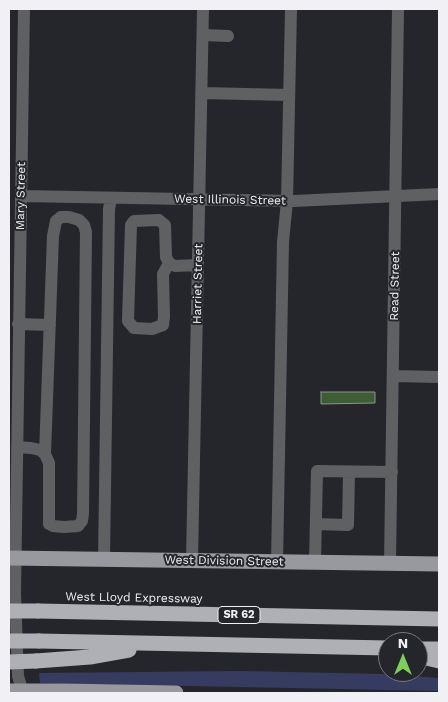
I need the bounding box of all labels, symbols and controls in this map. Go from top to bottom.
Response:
street label: Mary Street [13,162,29,230]
street label: West Illinois Street [174,192,286,208]
street label: Harriet Street [190,244,206,324]
street label: Read Street [387,251,403,321]
street label: West Division Street [164,553,284,569]
street label: West Lloyd Expressway [65,590,203,606]
road number: SR 62 [218,606,260,624]
north arrow [378,632,428,682]
text: N [398,635,408,651]

